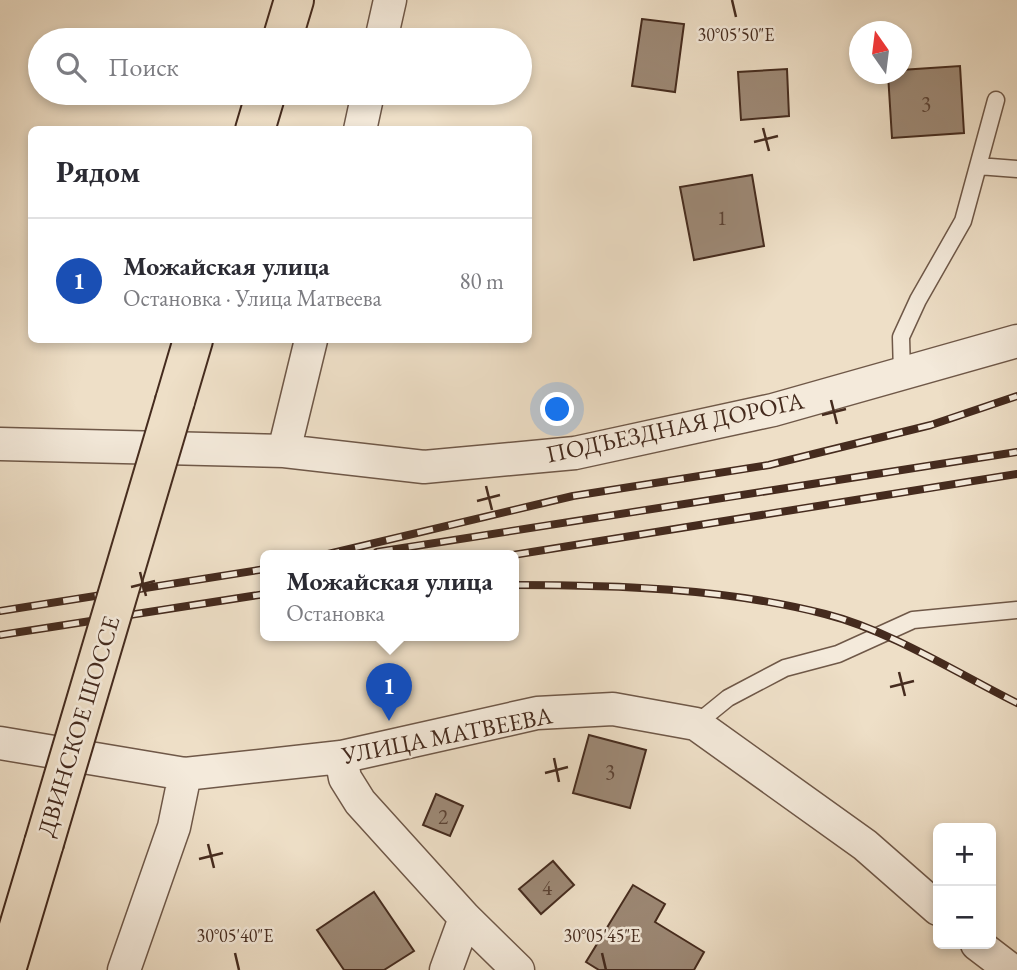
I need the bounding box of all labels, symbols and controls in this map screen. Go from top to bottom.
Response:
north arrow [849,21,912,84]
text: 30°05'50"E [698,23,774,46]
search box [28,28,532,105]
icon: search [52,48,90,86]
text: Поиск [108,50,179,84]
house number: 3 [921,90,931,117]
text: Рядом [56,152,140,191]
house number: 1 [717,204,727,231]
text: Можайская улица [123,249,330,283]
text: 1 [73,266,85,296]
text: 80 m [459,266,504,296]
text: Остановка · Улица Матвеева [123,283,382,313]
street label: ПОДЪЕЗДНАЯ ДОРОГА [543,384,807,469]
your location [540,392,574,426]
popup [260,550,519,641]
text: Можайская улица [286,564,493,598]
text: Остановка [286,598,385,628]
street label: ДВИНСКОЕ ШОССЕ [30,612,126,840]
pin: 1 [366,663,412,721]
street label: УЛИЦА МАТВЕЕВА [338,699,555,771]
house number: 3 [605,758,615,785]
house number: 2 [438,803,448,830]
map controls [933,823,996,949]
button: + [933,823,996,886]
house number: 4 [542,874,553,901]
button: − [933,886,996,949]
text: 30°05'40"E [197,924,273,947]
text: 30°05'45"E [564,924,640,947]

